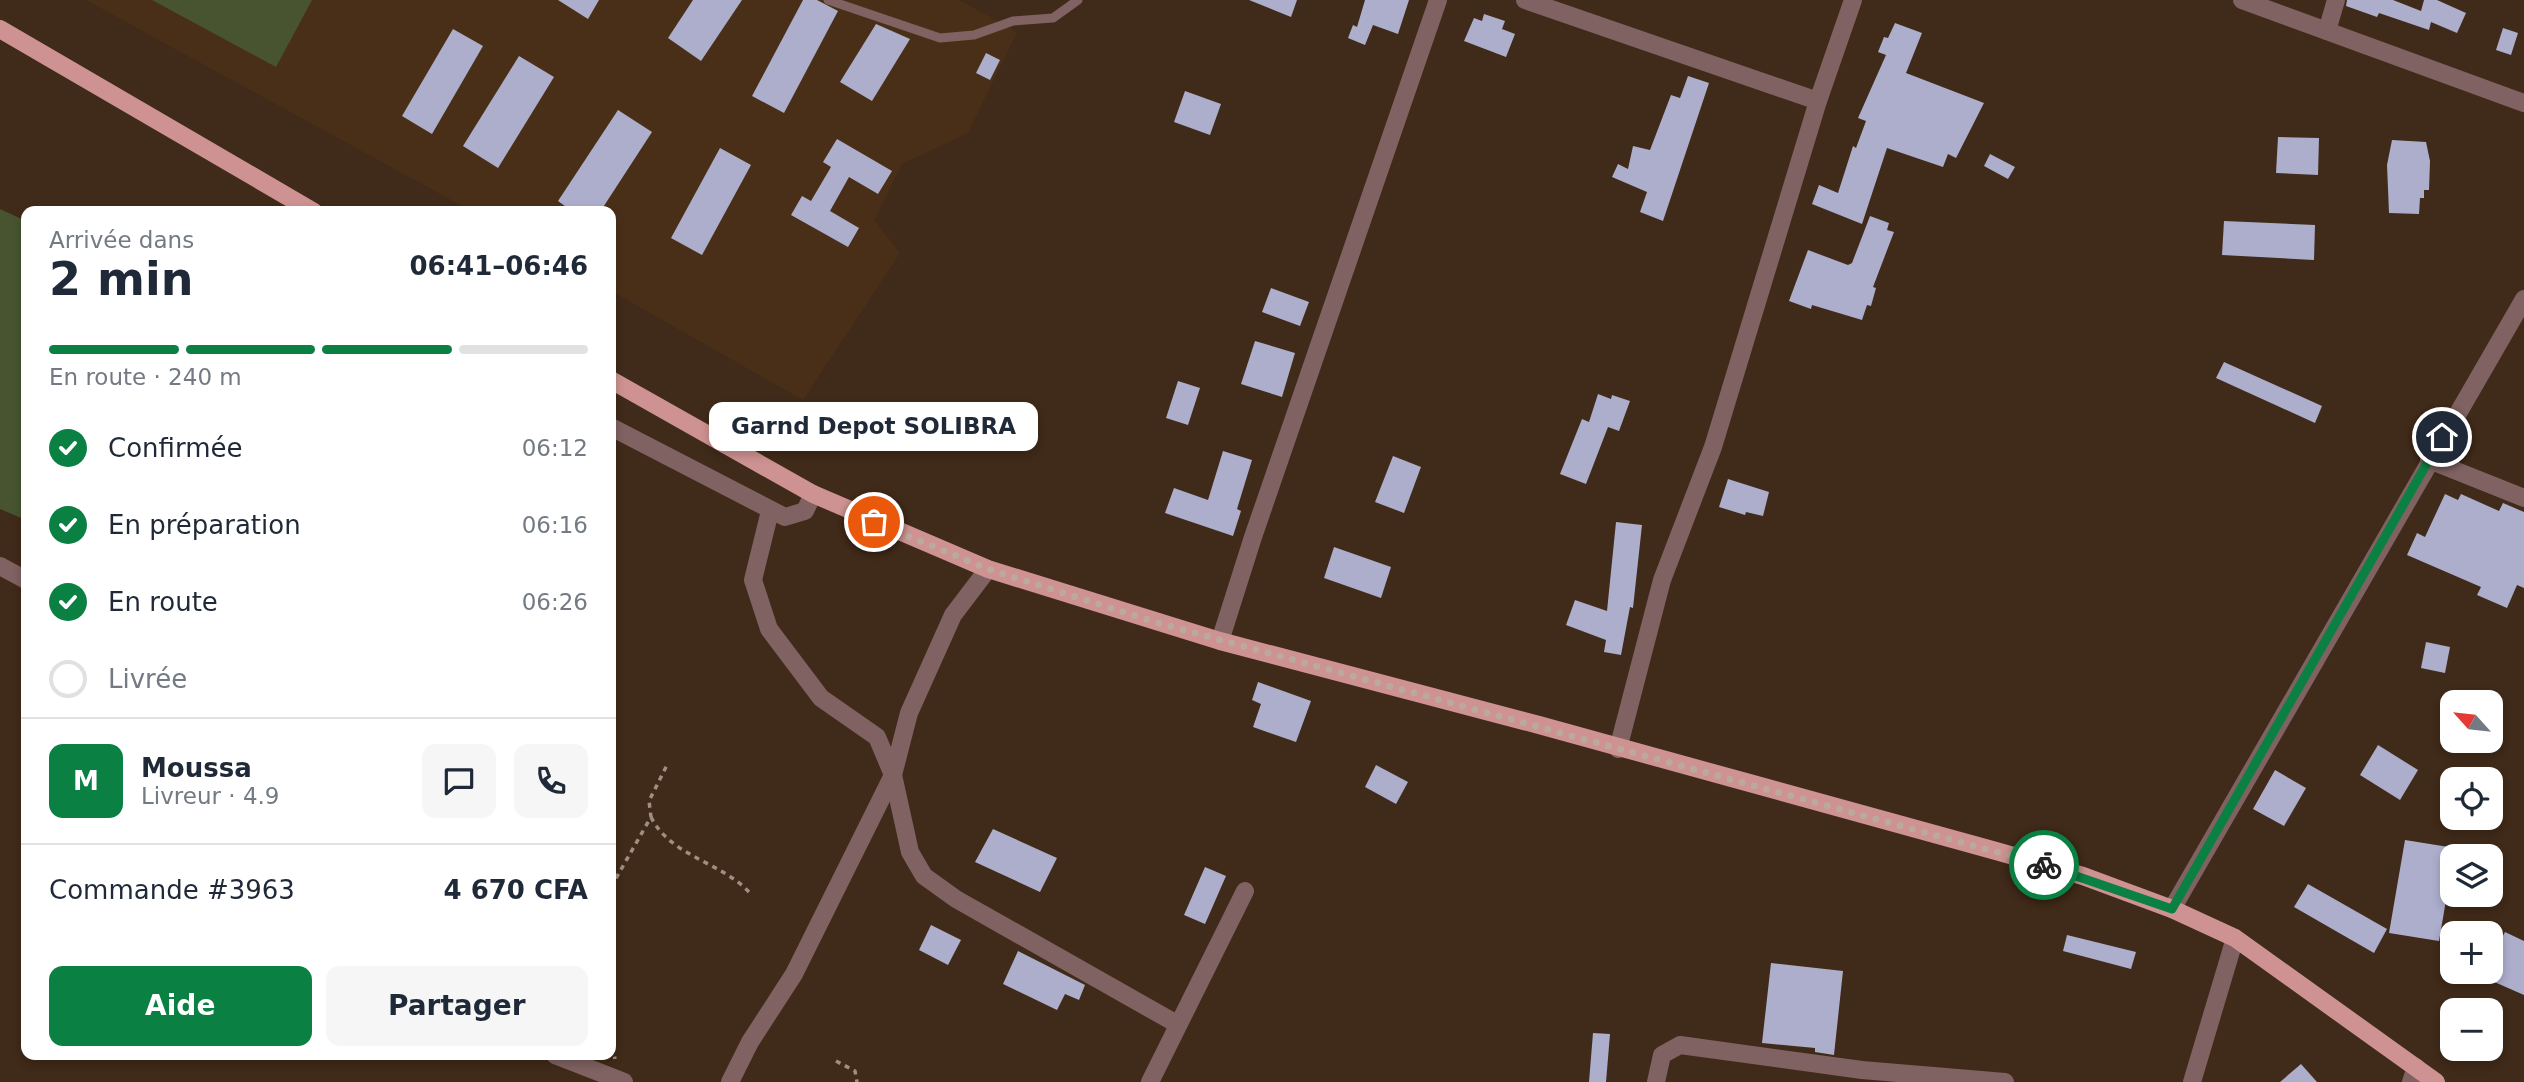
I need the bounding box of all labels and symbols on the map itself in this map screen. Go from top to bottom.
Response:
callout: Garnd Depot SOLIBRA [710,403,1038,452]
pin [2412,407,2472,467]
pin [844,492,904,552]
north arrow [2440,690,2502,752]
courier [2009,830,2079,900]

